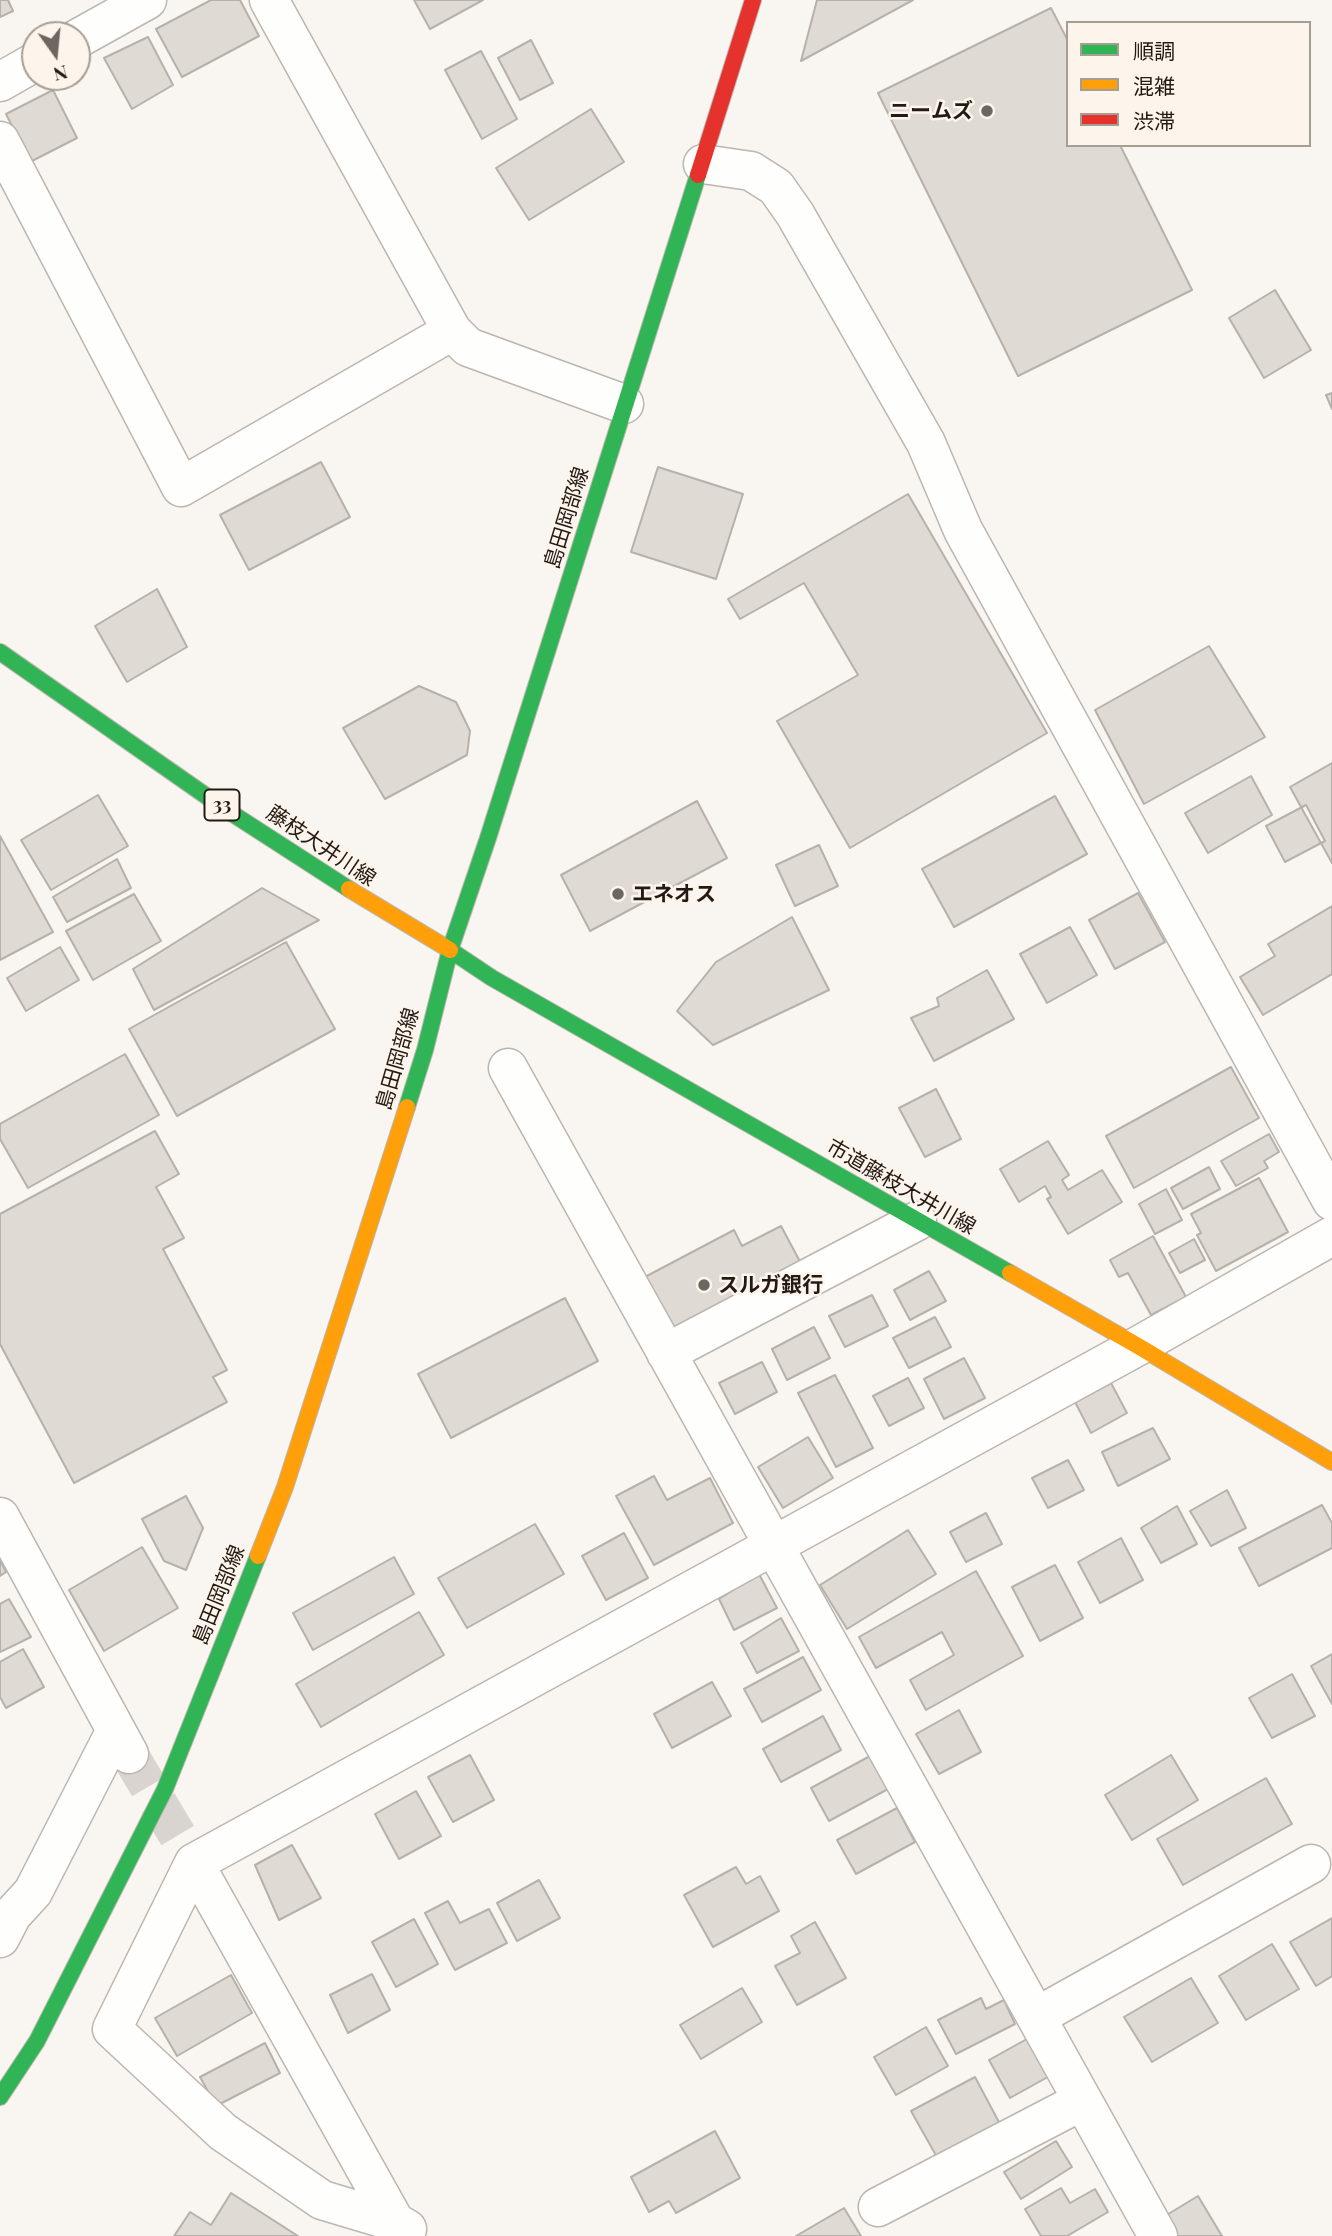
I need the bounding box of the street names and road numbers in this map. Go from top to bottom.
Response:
street label: 島田岡部線 [540,464,594,572]
road number: 33 [204,790,240,820]
street label: 藤枝大井川線 [262,800,380,892]
street label: 島田岡部線 [371,1005,425,1113]
street label: 市道藤枝大井川線 [822,1134,980,1240]
street label: 島田岡部線 [188,1542,250,1648]

